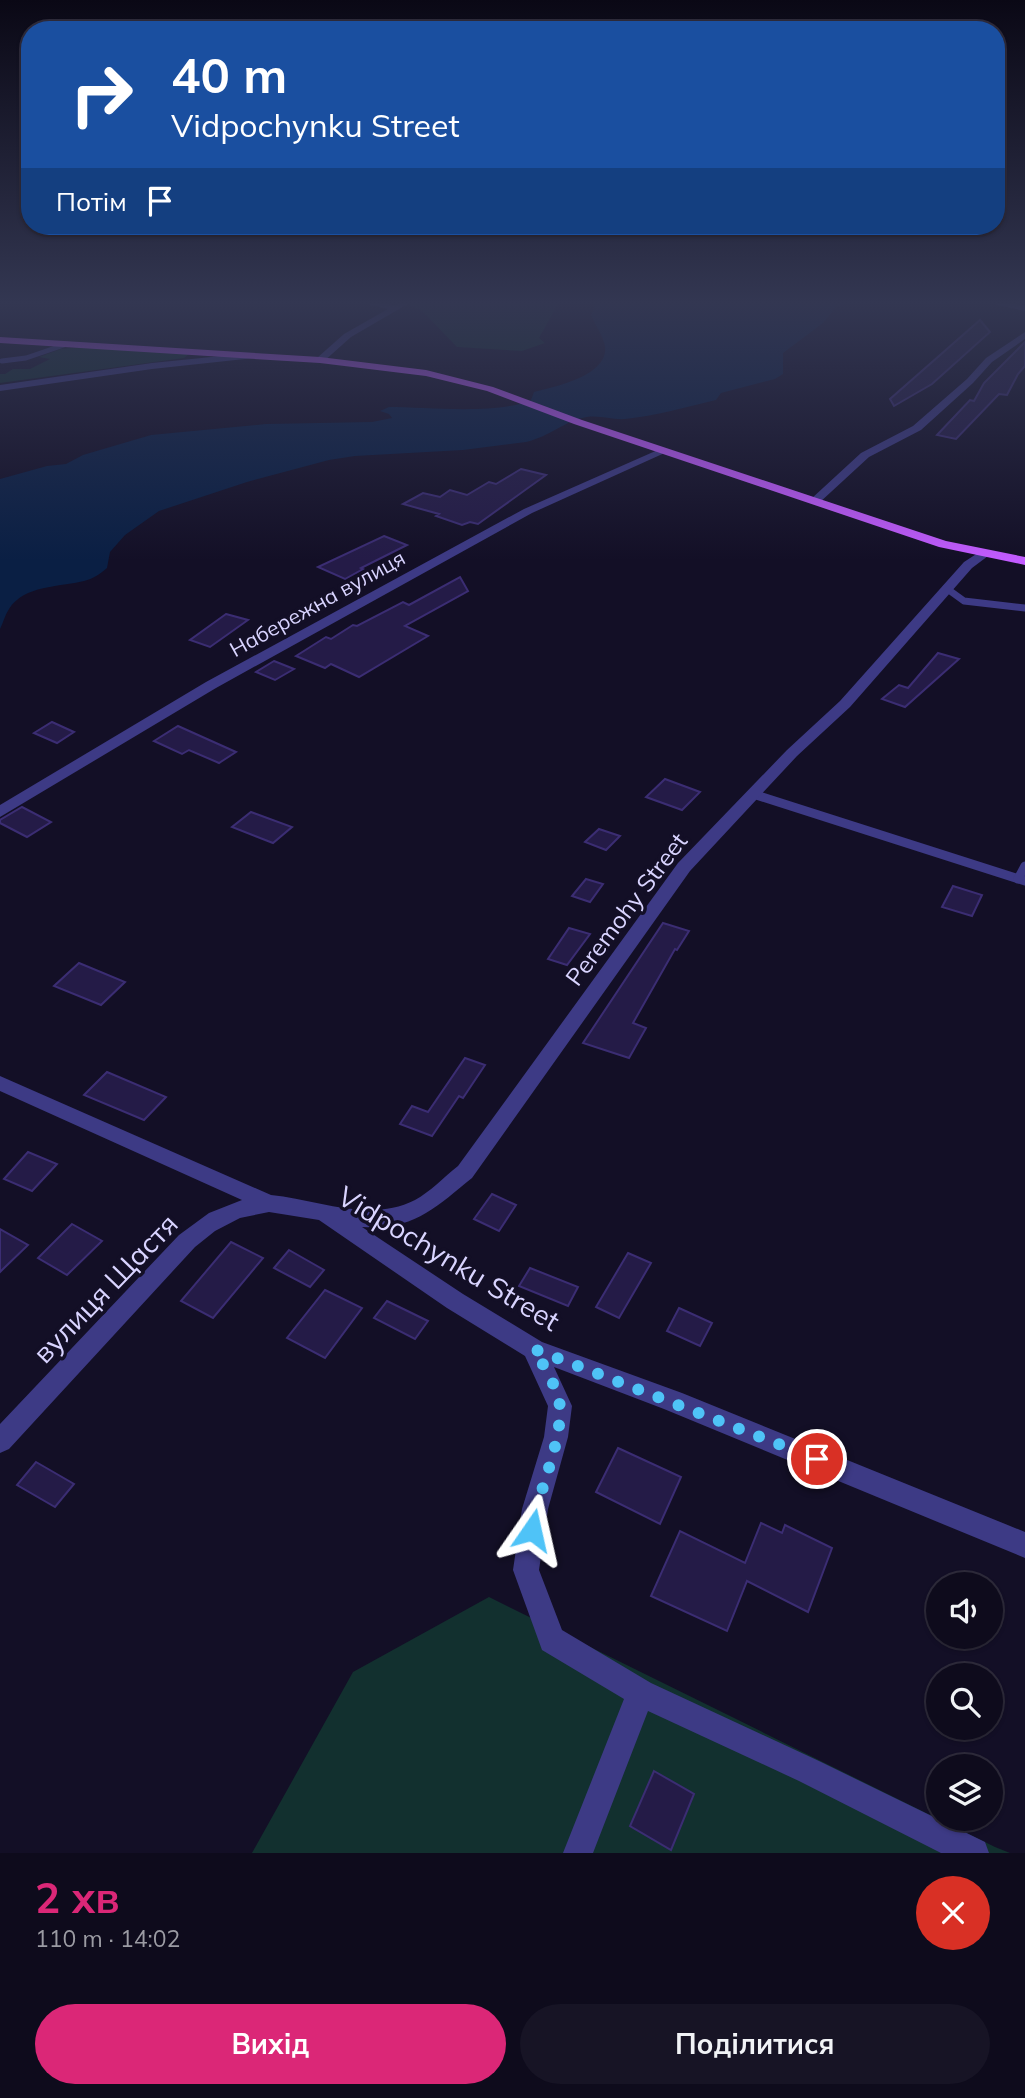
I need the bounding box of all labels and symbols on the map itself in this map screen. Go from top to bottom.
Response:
street label: Набережна вулиця [225,544,409,662]
street label: Peremohy Street [559,827,693,991]
street label: Vidpochynku Street [332,1178,566,1338]
street label: вулиця Щастя [25,1206,185,1370]
pin [787,1429,847,1489]
position arrow [495,1493,569,1567]

